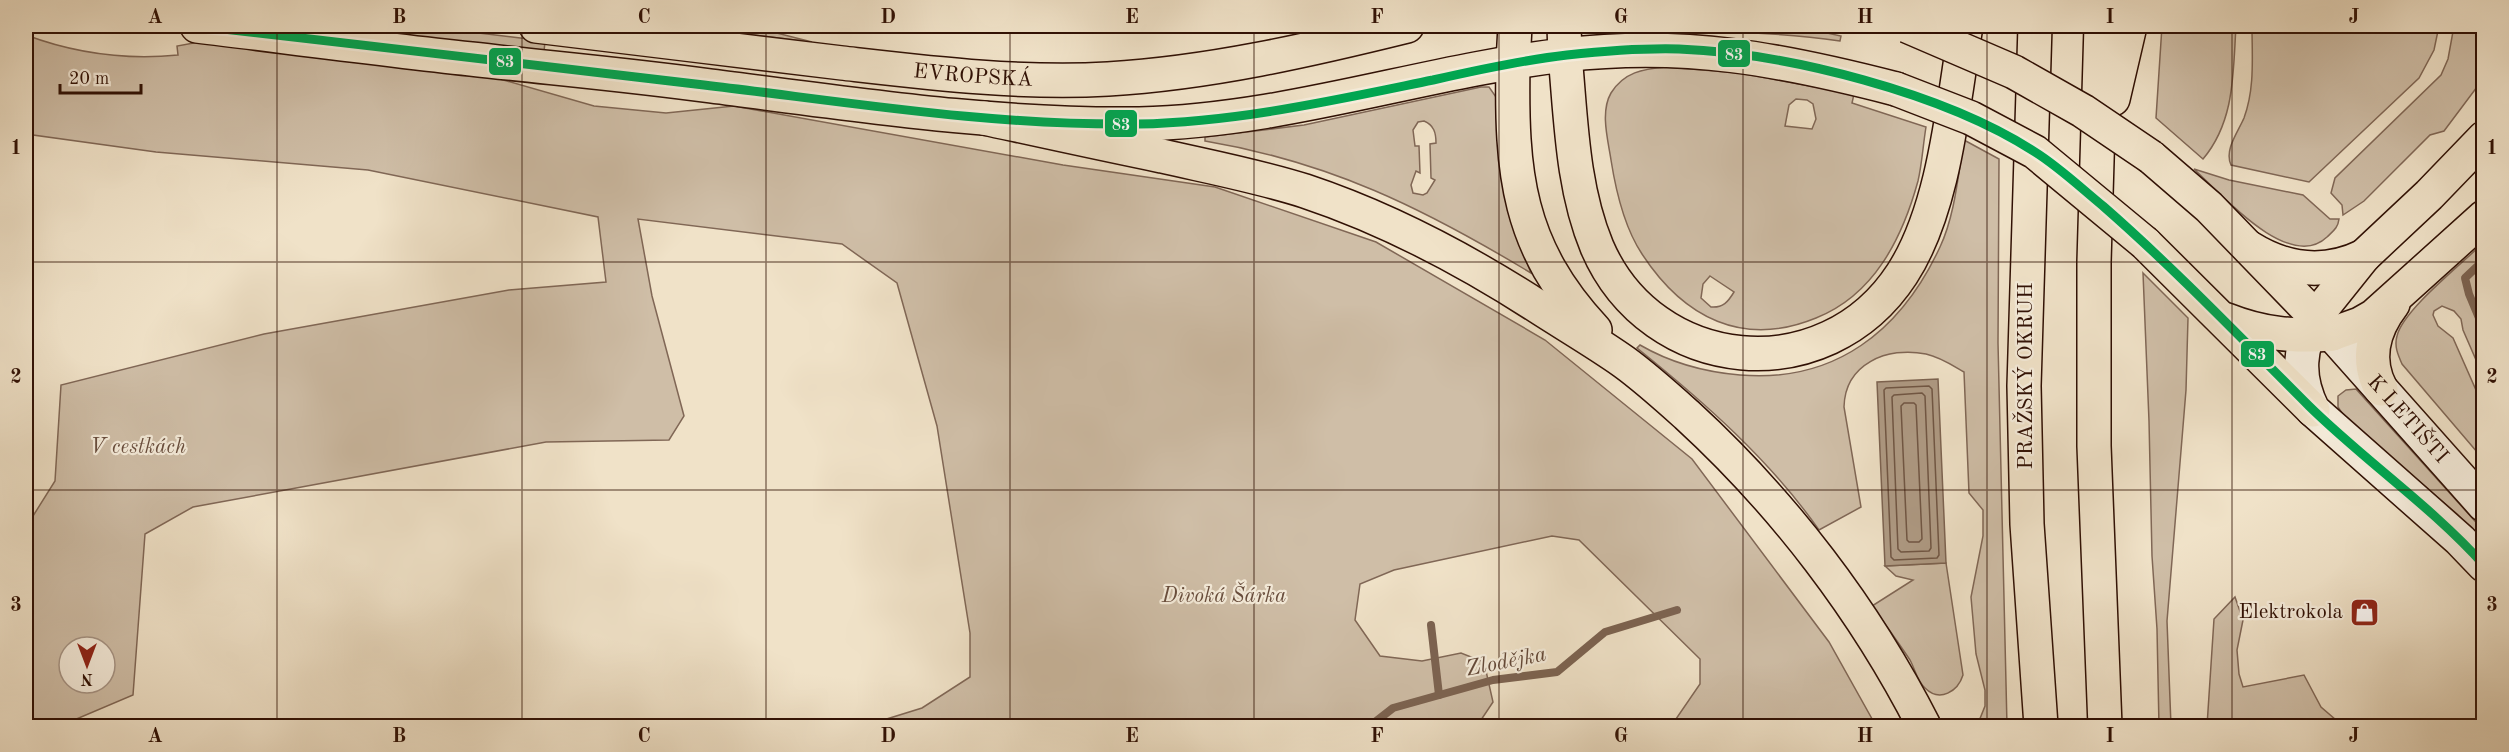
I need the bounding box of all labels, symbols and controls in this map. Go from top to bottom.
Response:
text: A [147,8,163,28]
text: B [392,8,406,28]
text: C [637,8,651,28]
text: D [880,8,896,28]
text: E [1125,8,1139,28]
text: F [1370,8,1384,28]
text: G [1614,8,1628,28]
text: H [1857,8,1873,28]
text: I [2106,8,2114,28]
text: J [2349,8,2360,28]
line badge: 83 [1717,39,1751,68]
line badge: 83 [488,47,522,76]
text: 83 [1725,48,1743,64]
text: 83 [496,55,514,71]
scale bar [60,57,141,95]
street label: EVROPSKÁ [912,61,1033,90]
text: 20 m [69,70,109,88]
line badge: 83 [1104,109,1138,138]
text: 83 [1112,118,1130,134]
text: 1 [10,139,22,159]
text: 1 [2486,139,2498,159]
street label: PRAŽSKÝ OKRUH [2012,283,2037,469]
line badge: 83 [2240,340,2275,368]
text: 83 [2248,348,2266,364]
text: 2 [10,368,22,388]
text: 2 [2486,368,2498,388]
street label: K LETIŠTI [2363,371,2452,467]
park label: V cestkách [90,437,186,458]
park label: Divoká Šárka [1161,581,1286,607]
text: 3 [10,596,22,616]
shop icon: Elektrokola [2348,596,2380,628]
text: 3 [2486,596,2498,616]
place label: Elektrokola [2239,602,2343,623]
north arrow [57,635,117,695]
water label: Zlodějka [1464,643,1549,681]
text: N [80,670,93,686]
text: A [147,727,163,747]
text: B [392,727,406,747]
text: C [637,727,651,747]
text: D [880,727,896,747]
text: E [1125,727,1139,747]
text: F [1370,727,1384,747]
text: G [1614,727,1628,747]
text: H [1857,727,1873,747]
text: I [2106,727,2114,747]
text: J [2349,727,2360,747]

